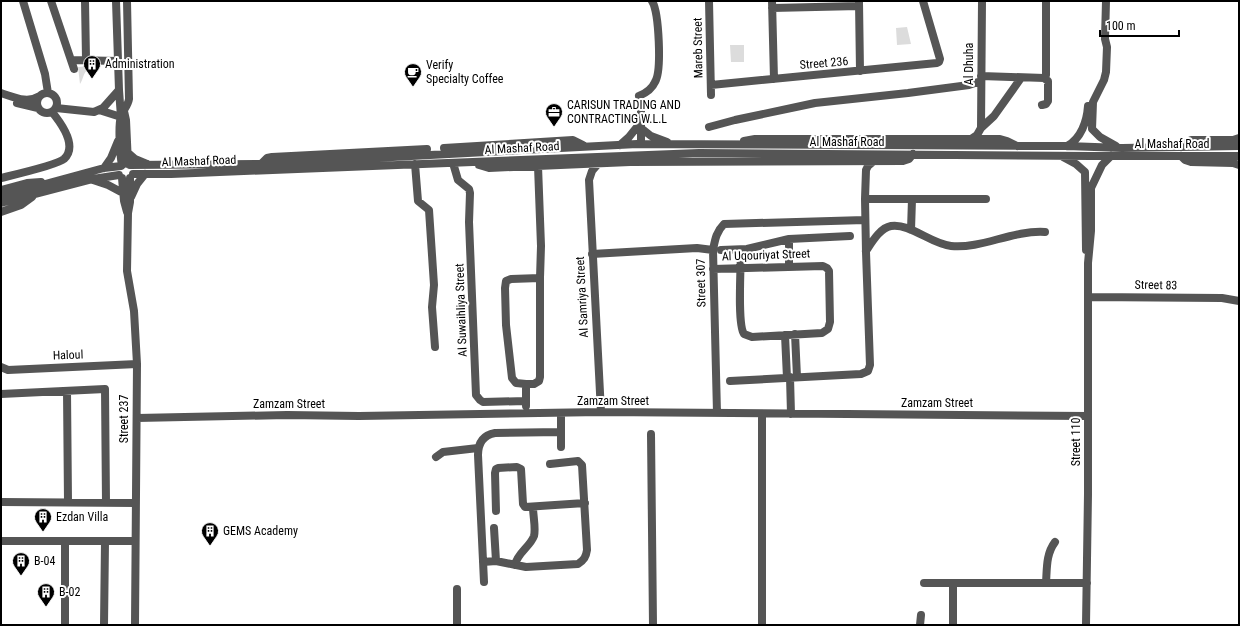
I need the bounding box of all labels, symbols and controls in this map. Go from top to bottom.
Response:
scale bar [1100,12,1179,38]
street label: Mareb Street [690,17,706,79]
text: 100 m [1106,19,1136,33]
street label: Al Dhuha [962,43,976,85]
building icon: Administration [82,54,102,79]
street label: Street 236 [799,54,849,72]
place label: Administration [105,57,175,71]
place label: Verify Specialty Coffee [426,58,504,86]
cafe icon: Verify Specialty Coffee [403,62,423,87]
place label: CARISUN TRADING AND CONTRACTING W.L.L [567,98,681,126]
office icon: CARISUN TRADING AND CONTRACTING W.L.L [544,102,564,127]
street label: Al Mashaf Road [810,135,884,149]
street label: Al Mashaf Road [1135,137,1209,151]
street label: Al Mashaf Road [484,139,560,157]
street label: Al Mashaf Road [161,153,237,169]
street label: Al Uqouriyat Street [722,246,811,264]
street label: Al Samriya Street [573,256,591,338]
street label: Street 307 [694,258,708,307]
street label: Al Suwaihliya Street [452,263,470,357]
street label: Street 83 [1135,278,1178,292]
street label: Haloul [52,347,84,363]
street label: Zamzam Street [577,394,649,408]
street label: Street 237 [117,395,131,443]
street label: Zamzam Street [901,396,973,410]
street label: Zamzam Street [253,397,325,411]
street label: Street 110 [1069,418,1083,466]
building icon: Ezdan Villa [33,507,53,532]
place label: Ezdan Villa [56,510,108,524]
building icon: GEMS Academy [200,521,220,546]
place label: GEMS Academy [223,524,298,538]
building icon: B-04 [11,551,31,576]
place label: B-04 [34,554,55,568]
building icon: B-02 [36,582,56,607]
place label: B-02 [59,585,80,599]

